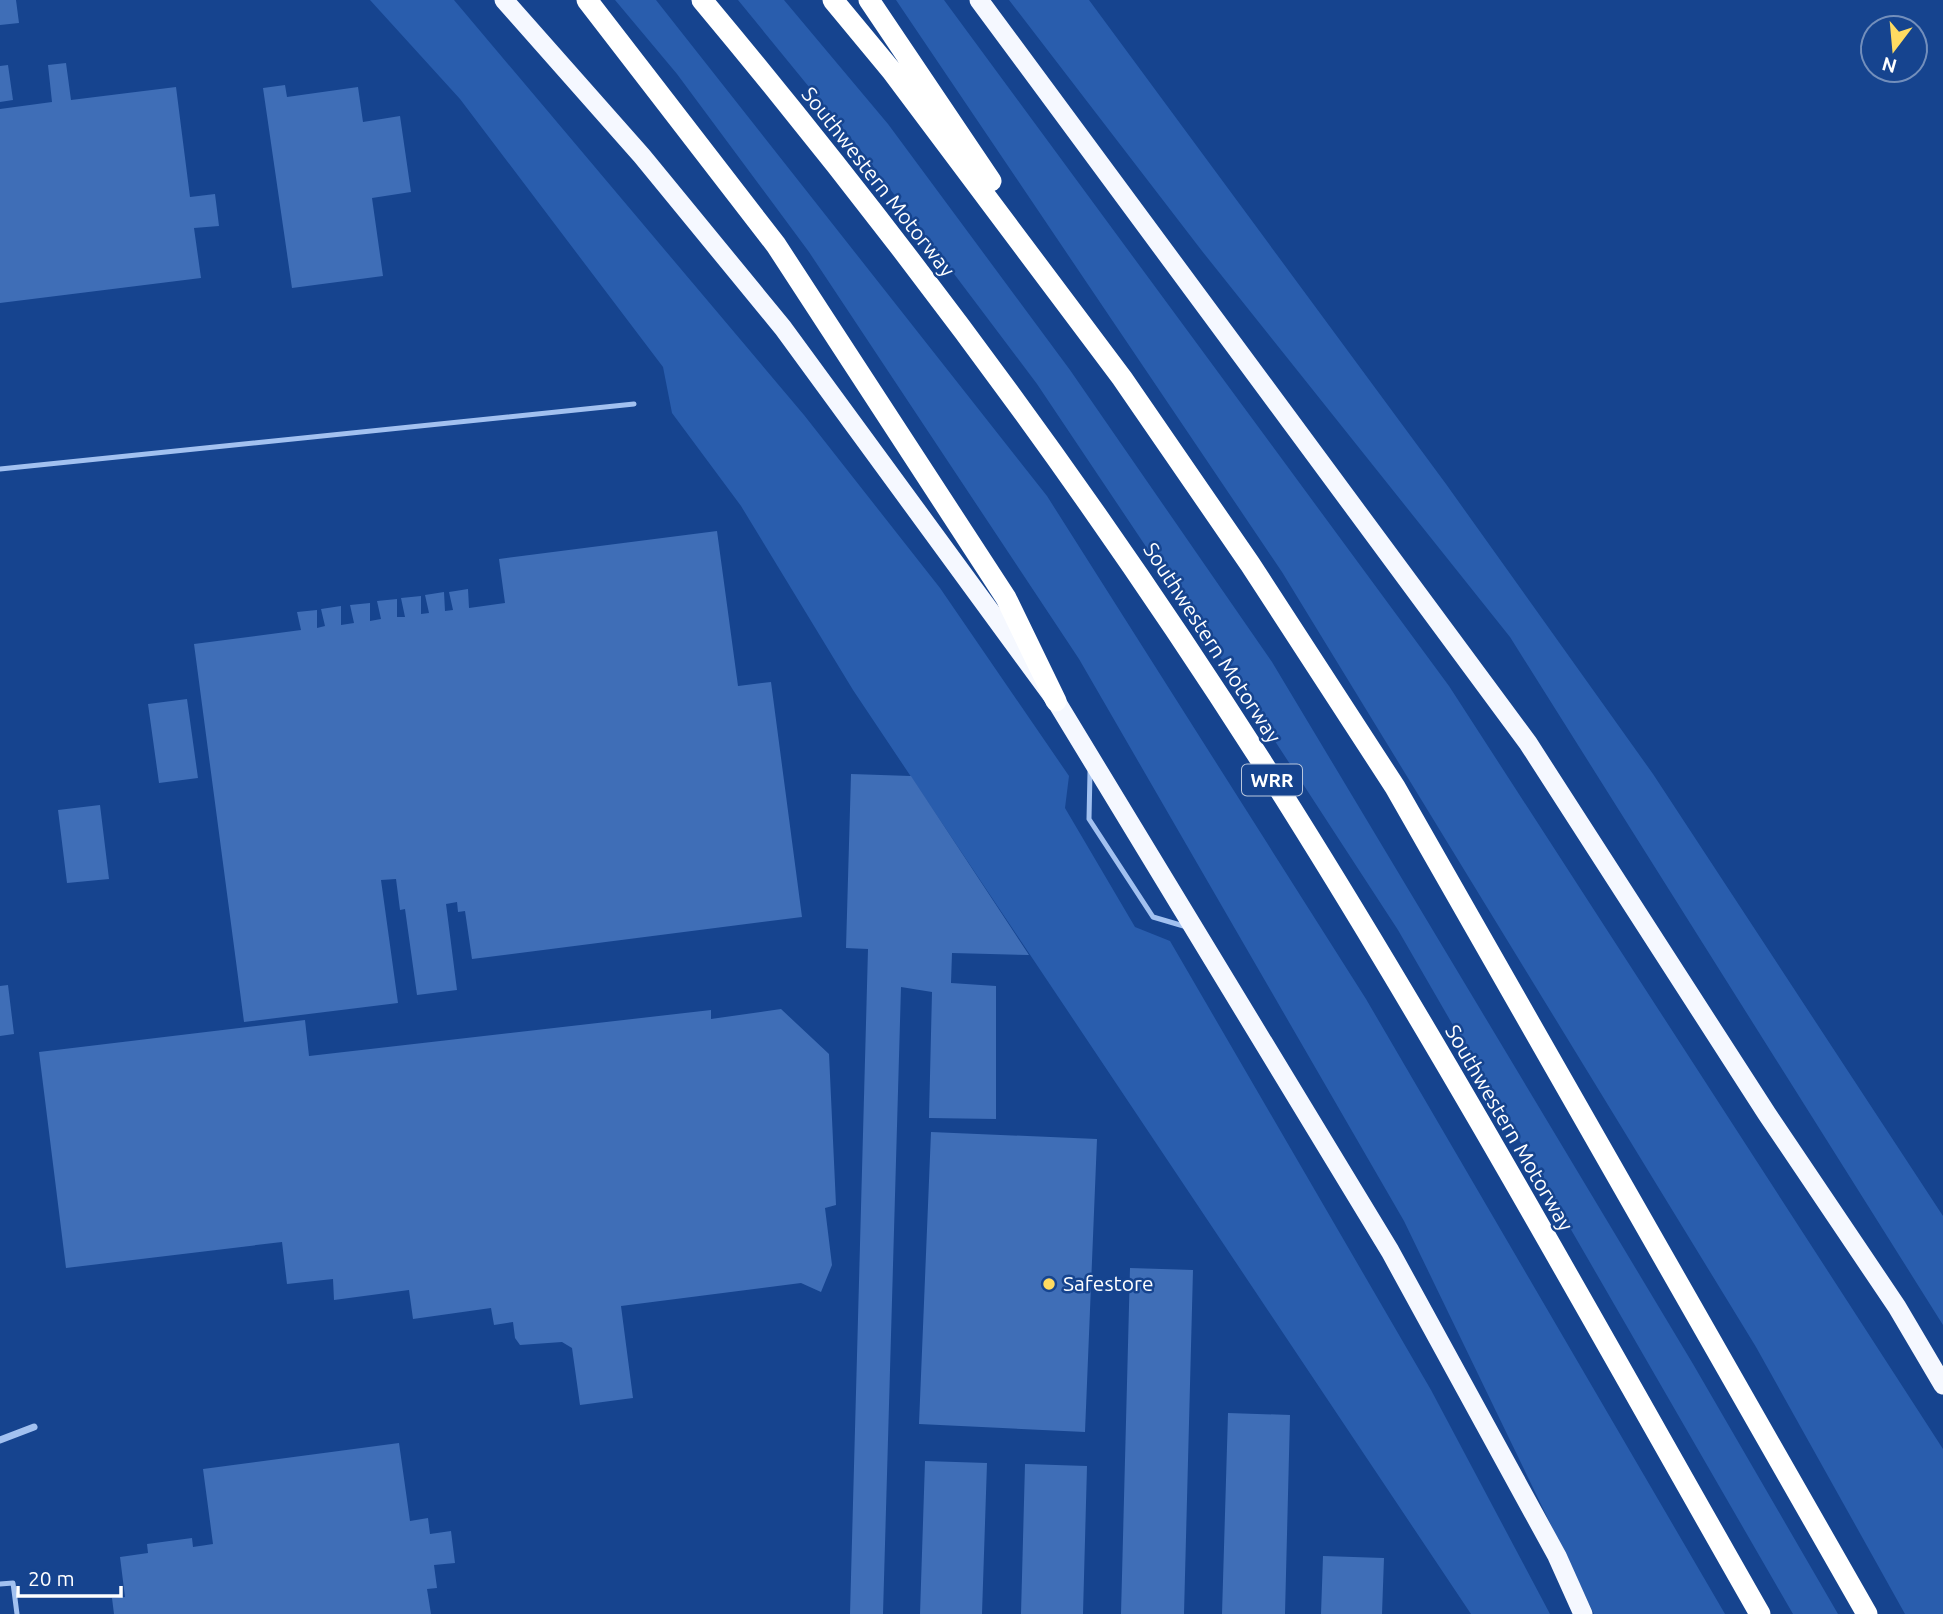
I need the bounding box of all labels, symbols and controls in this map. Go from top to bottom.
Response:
north arrow [1859,14,1929,84]
text: N [1879,53,1899,78]
street label: Southwestern Motorway [797,82,960,281]
street label: Southwestern Motorway [1139,538,1287,747]
road number: WRR [1242,764,1302,796]
street label: Southwestern Motorway [1441,1020,1579,1235]
place label: Safestore [1063,1271,1154,1295]
marker: Safestore [1041,1276,1057,1292]
scale bar [18,1554,121,1598]
text: 20 m [28,1566,75,1590]

